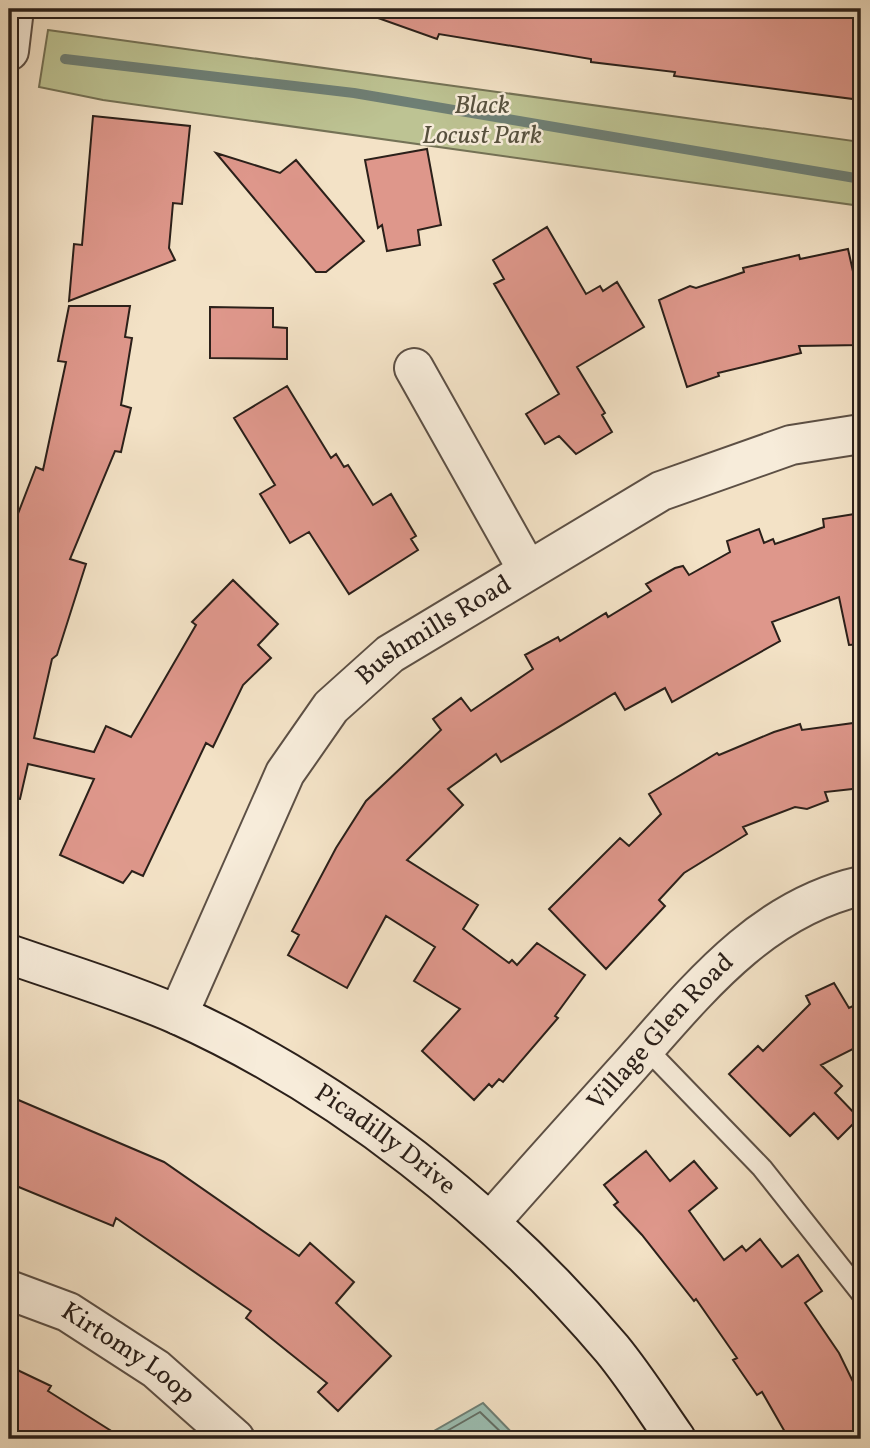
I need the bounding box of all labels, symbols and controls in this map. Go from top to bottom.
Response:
park label: Black Locust Park [422,88,542,154]
street label: Bushmills Road [348,567,519,694]
street label: Village Glen Road [579,945,742,1119]
street label: Picadilly Drive [307,1076,464,1204]
street label: Kirtomy Loop [54,1294,203,1413]

